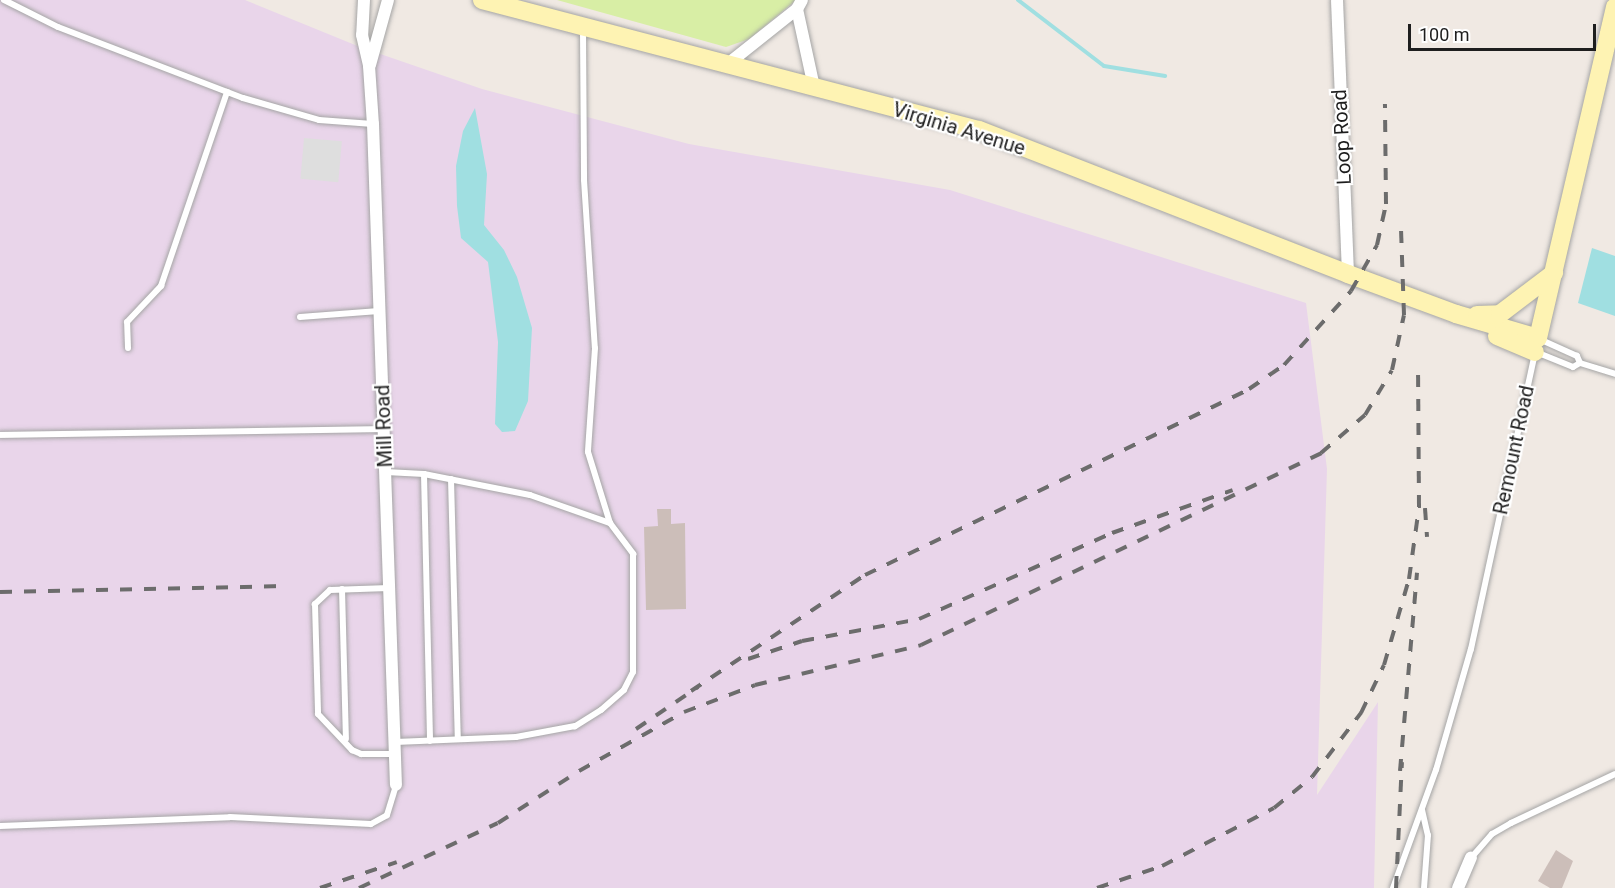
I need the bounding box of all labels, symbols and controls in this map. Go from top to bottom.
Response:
scale bar [1411,12,1598,50]
text: 100 m [1419,24,1470,45]
street label: Loop Road [1328,89,1356,185]
street label: Virginia Avenue [890,97,1028,161]
street label: Remount Road [1489,383,1539,517]
street label: Mill Road [371,384,397,468]

